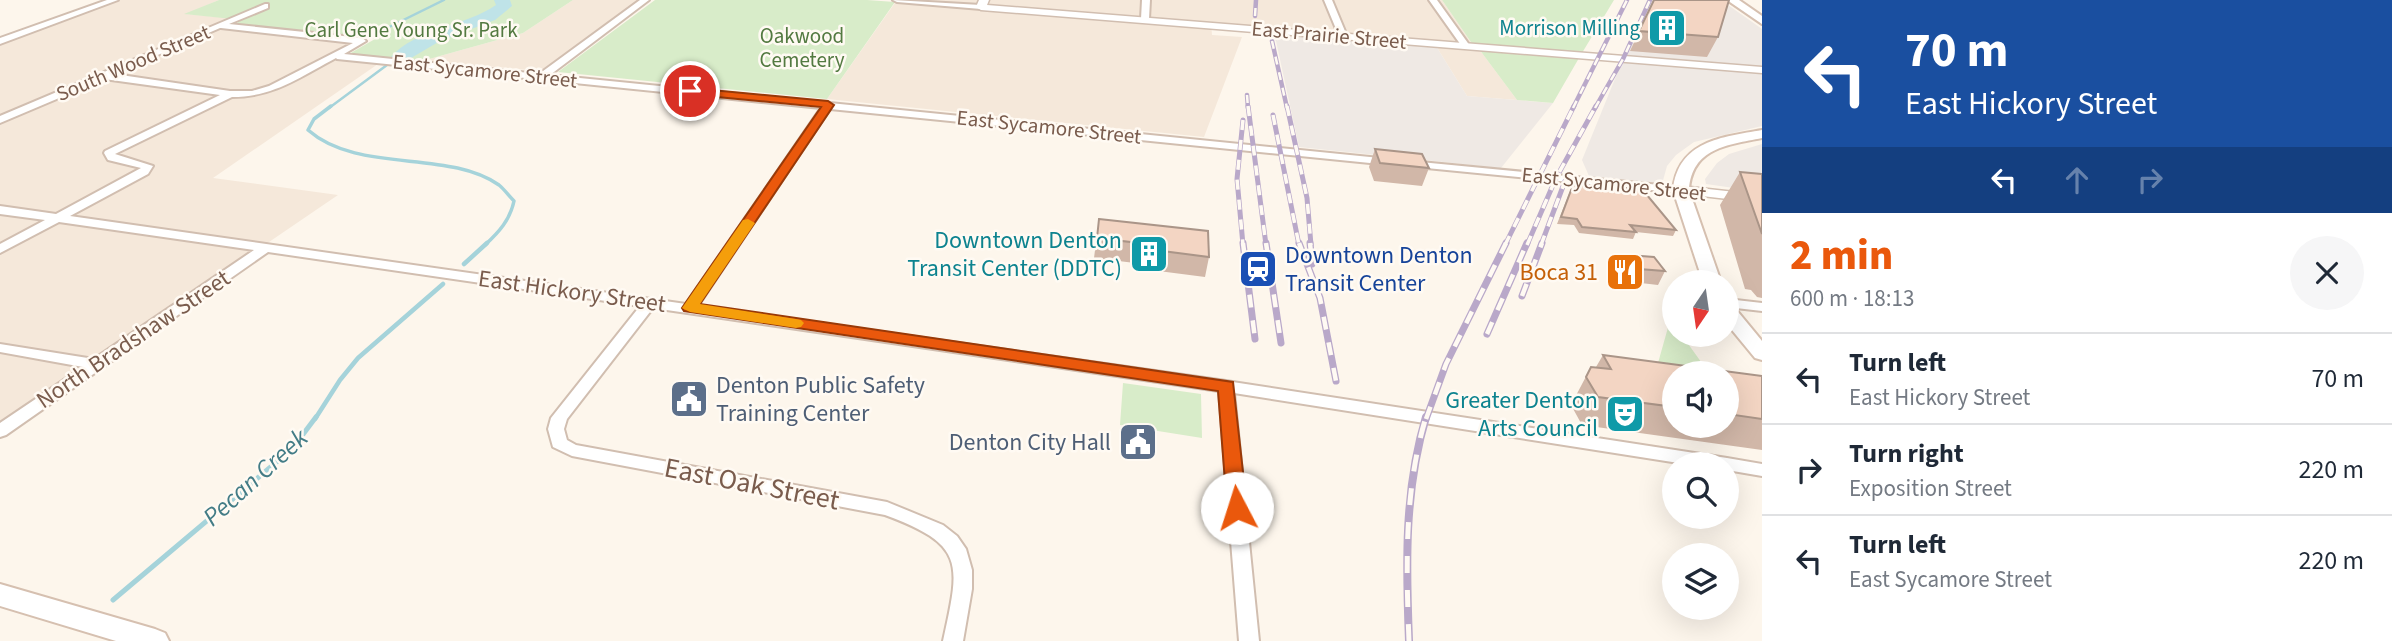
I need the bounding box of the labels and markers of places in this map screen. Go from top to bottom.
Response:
building icon: Morrison Milling [1646,7,1688,49]
place label: Morrison Milling [1499,13,1640,43]
pin [660,61,720,121]
place label: Downtown Denton Transit Center (DDTC) [907,223,1122,286]
building icon: Downtown Denton Transit Center (DDTC) [1128,233,1170,275]
place label: Downtown Denton Transit Center [1285,238,1473,301]
station icon: Downtown Denton Transit Center [1237,248,1279,290]
restaurant icon: Boca 31 [1604,251,1646,293]
place label: Boca 31 [1519,255,1598,290]
place label: Denton Public Safety Training Center [716,368,925,431]
public building icon: Denton Public Safety Training Center [668,378,710,420]
place label: Greater Denton Arts Council [1445,383,1598,446]
theatre icon: Greater Denton Arts Council [1604,393,1646,435]
public building icon: Denton City Hall [1117,421,1159,463]
place label: Denton City Hall [949,425,1111,460]

